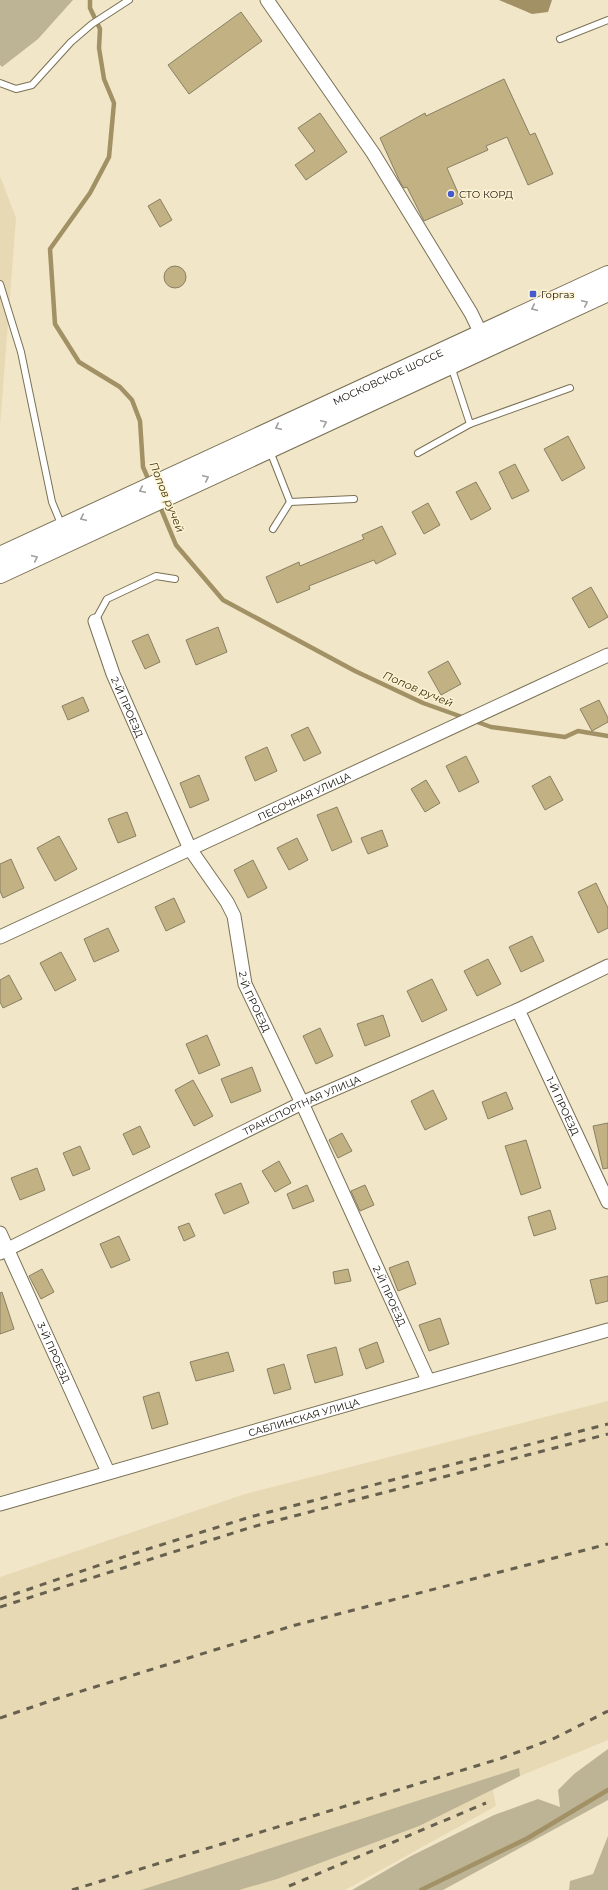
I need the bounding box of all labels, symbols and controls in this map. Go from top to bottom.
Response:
place label: СТО КОРД [459,188,513,201]
marker: СТО КОРД [446,189,456,199]
place label: Горгаз [541,288,575,301]
marker: Горгаз [528,289,538,299]
one-way arrow [580,300,588,308]
one-way arrow [531,304,538,312]
street label: МОСКОВСКОЕ ШОССЕ [330,346,445,408]
one-way arrow [320,420,328,428]
one-way arrow [275,422,282,430]
water label: Попов ручей [147,460,188,535]
one-way arrow [202,475,210,483]
one-way arrow [139,485,147,493]
one-way arrow [80,513,87,521]
one-way arrow [31,555,39,563]
water label: Попов ручей [381,668,456,710]
street label: 2-Й ПРОЕЗД [108,675,147,739]
street label: ПЕСОЧНАЯ УЛИЦА [255,769,353,823]
street label: 2-Й ПРОЕЗД [237,970,273,1034]
street label: ТРАНСПОРТНАЯ УЛИЦА [241,1072,363,1138]
street label: 1-Й ПРОЕЗД [544,1075,582,1137]
street label: 2-Й ПРОЕЗД [370,1263,409,1328]
street label: 3-Й ПРОЕЗД [35,1320,73,1385]
street label: САБЛИНСКАЯ УЛИЦА [247,1395,362,1439]

